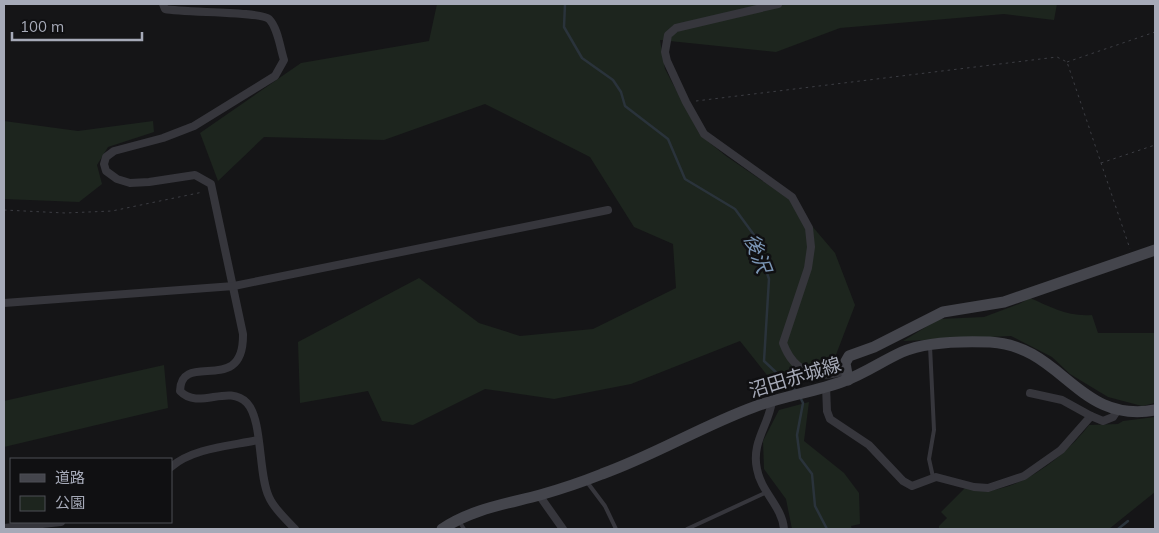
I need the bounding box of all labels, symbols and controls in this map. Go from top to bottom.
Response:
scale bar [12,10,142,42]
text: 100 m [20,17,64,36]
water label: 後沢 [739,230,778,279]
street label: 沼田赤城線 [746,352,844,402]
legend [10,458,172,523]
text: 道路 [55,468,85,487]
text: 公園 [55,493,85,512]

